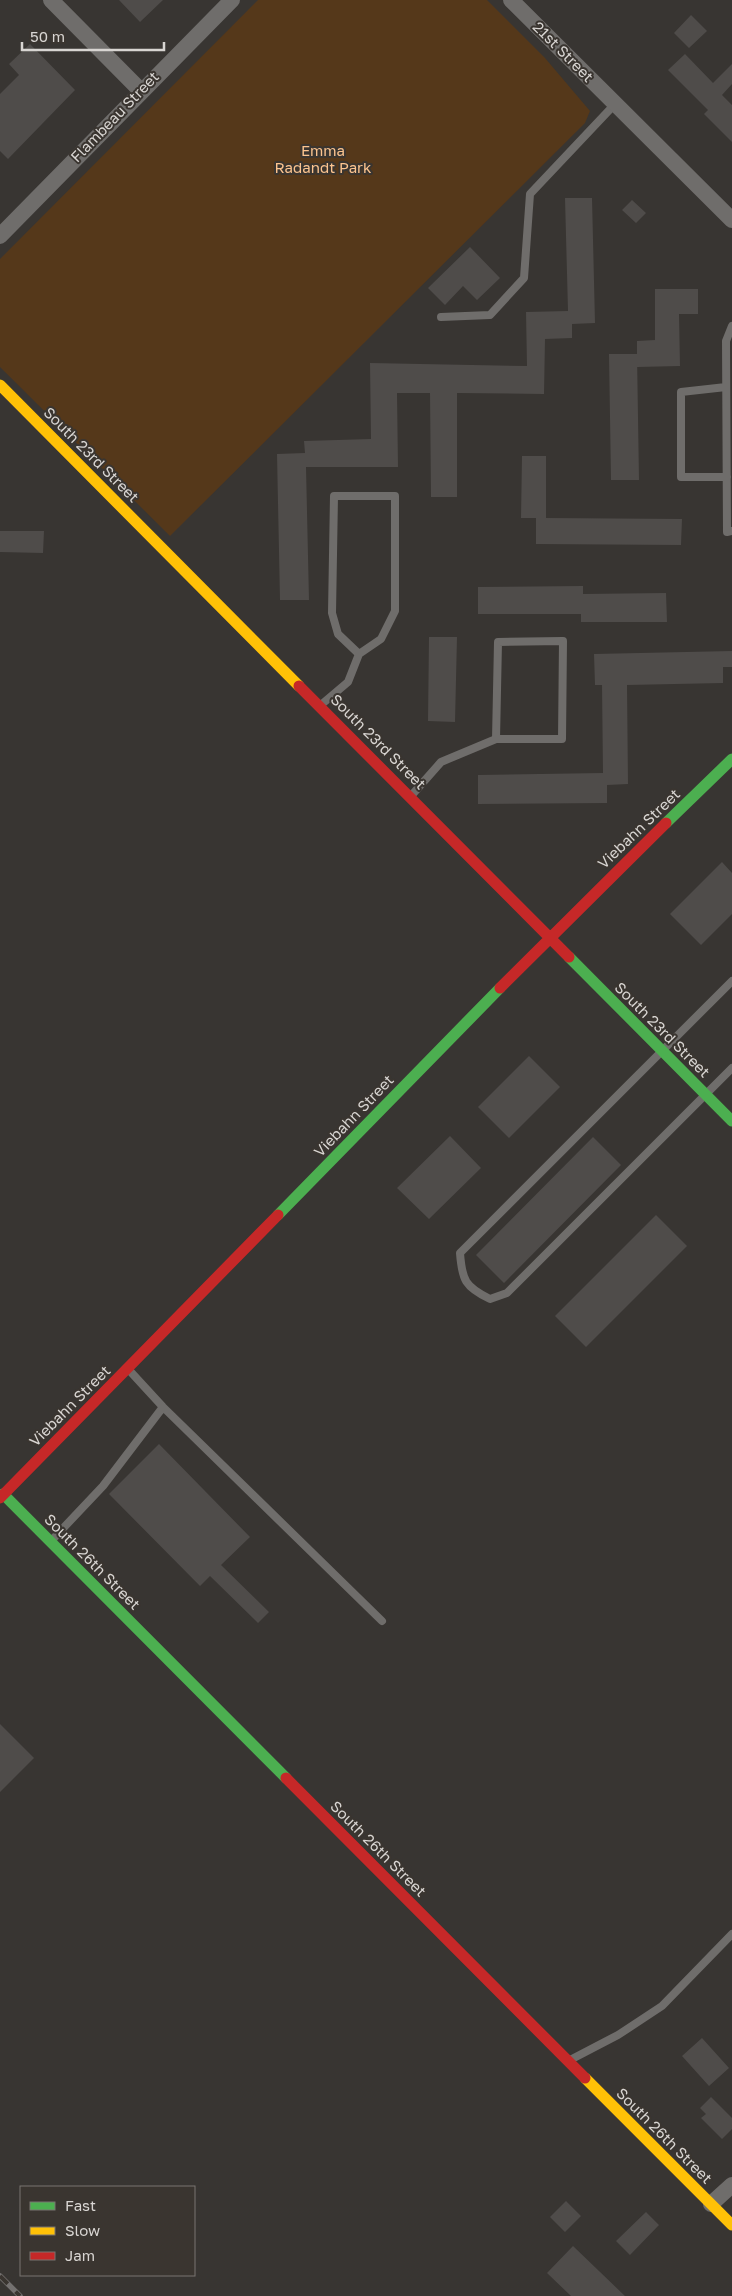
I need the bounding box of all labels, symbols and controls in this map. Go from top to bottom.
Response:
street label: 21st Street [530,17,598,85]
scale bar [22,20,165,52]
text: 50 m [30,27,65,45]
street label: Flambeau Street [66,67,162,165]
park label: Emma Radandt Park [275,141,372,176]
street label: South 23rd Street [40,403,143,506]
street label: South 23rd Street [327,690,430,793]
street label: Viebahn Street [594,785,683,872]
street label: South 23rd Street [611,978,714,1081]
street label: Viebahn Street [310,1071,397,1160]
street label: Viebahn Street [25,1361,114,1450]
street label: South 26th Street [41,1510,144,1613]
street label: South 26th Street [327,1797,430,1900]
street label: South 26th Street [613,2084,716,2187]
legend [20,2186,195,2276]
text: Fast [65,2196,96,2214]
text: Slow [65,2221,100,2239]
text: Jam [65,2246,95,2264]

